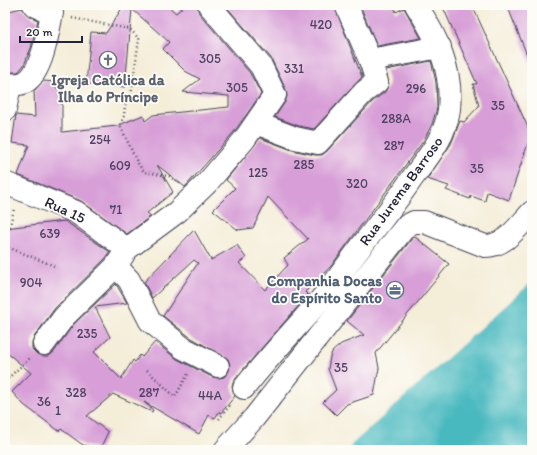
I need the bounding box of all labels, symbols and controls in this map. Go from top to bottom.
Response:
house number: 420 [310,17,332,32]
scale bar [20,18,82,44]
text: 20 m [26,25,53,39]
church icon: Igreja Católica da Ilha do Príncipe [98,50,118,70]
house number: 305 [199,51,221,66]
house number: 331 [284,61,304,76]
place label: Igreja Católica da Ilha do Príncipe [51,71,165,107]
house number: 305 [226,80,248,95]
house number: 296 [406,81,426,96]
house number: 35 [491,98,505,113]
house number: 288A [381,111,411,126]
house number: 254 [89,132,111,147]
street label: Rua Jurema Barroso [355,133,447,249]
house number: 287 [384,138,405,153]
house number: 285 [294,157,315,172]
house number: 609 [109,158,131,173]
house number: 35 [470,161,484,176]
house number: 125 [248,165,268,180]
house number: 320 [346,176,368,191]
street label: Rua 15 [42,193,88,227]
house number: 71 [110,202,122,217]
house number: 639 [40,226,61,241]
place label: Companhia Docas do Espírito Santo [267,272,382,308]
house number: 904 [20,275,42,290]
office icon: Companhia Docas do Espírito Santo [385,280,405,300]
house number: 235 [77,326,98,341]
house number: 35 [334,360,348,375]
house number: 328 [65,385,87,400]
house number: 287 [139,385,160,400]
house number: 44A [198,388,223,403]
house number: 36 [37,394,51,409]
house number: 1 [55,403,61,418]

